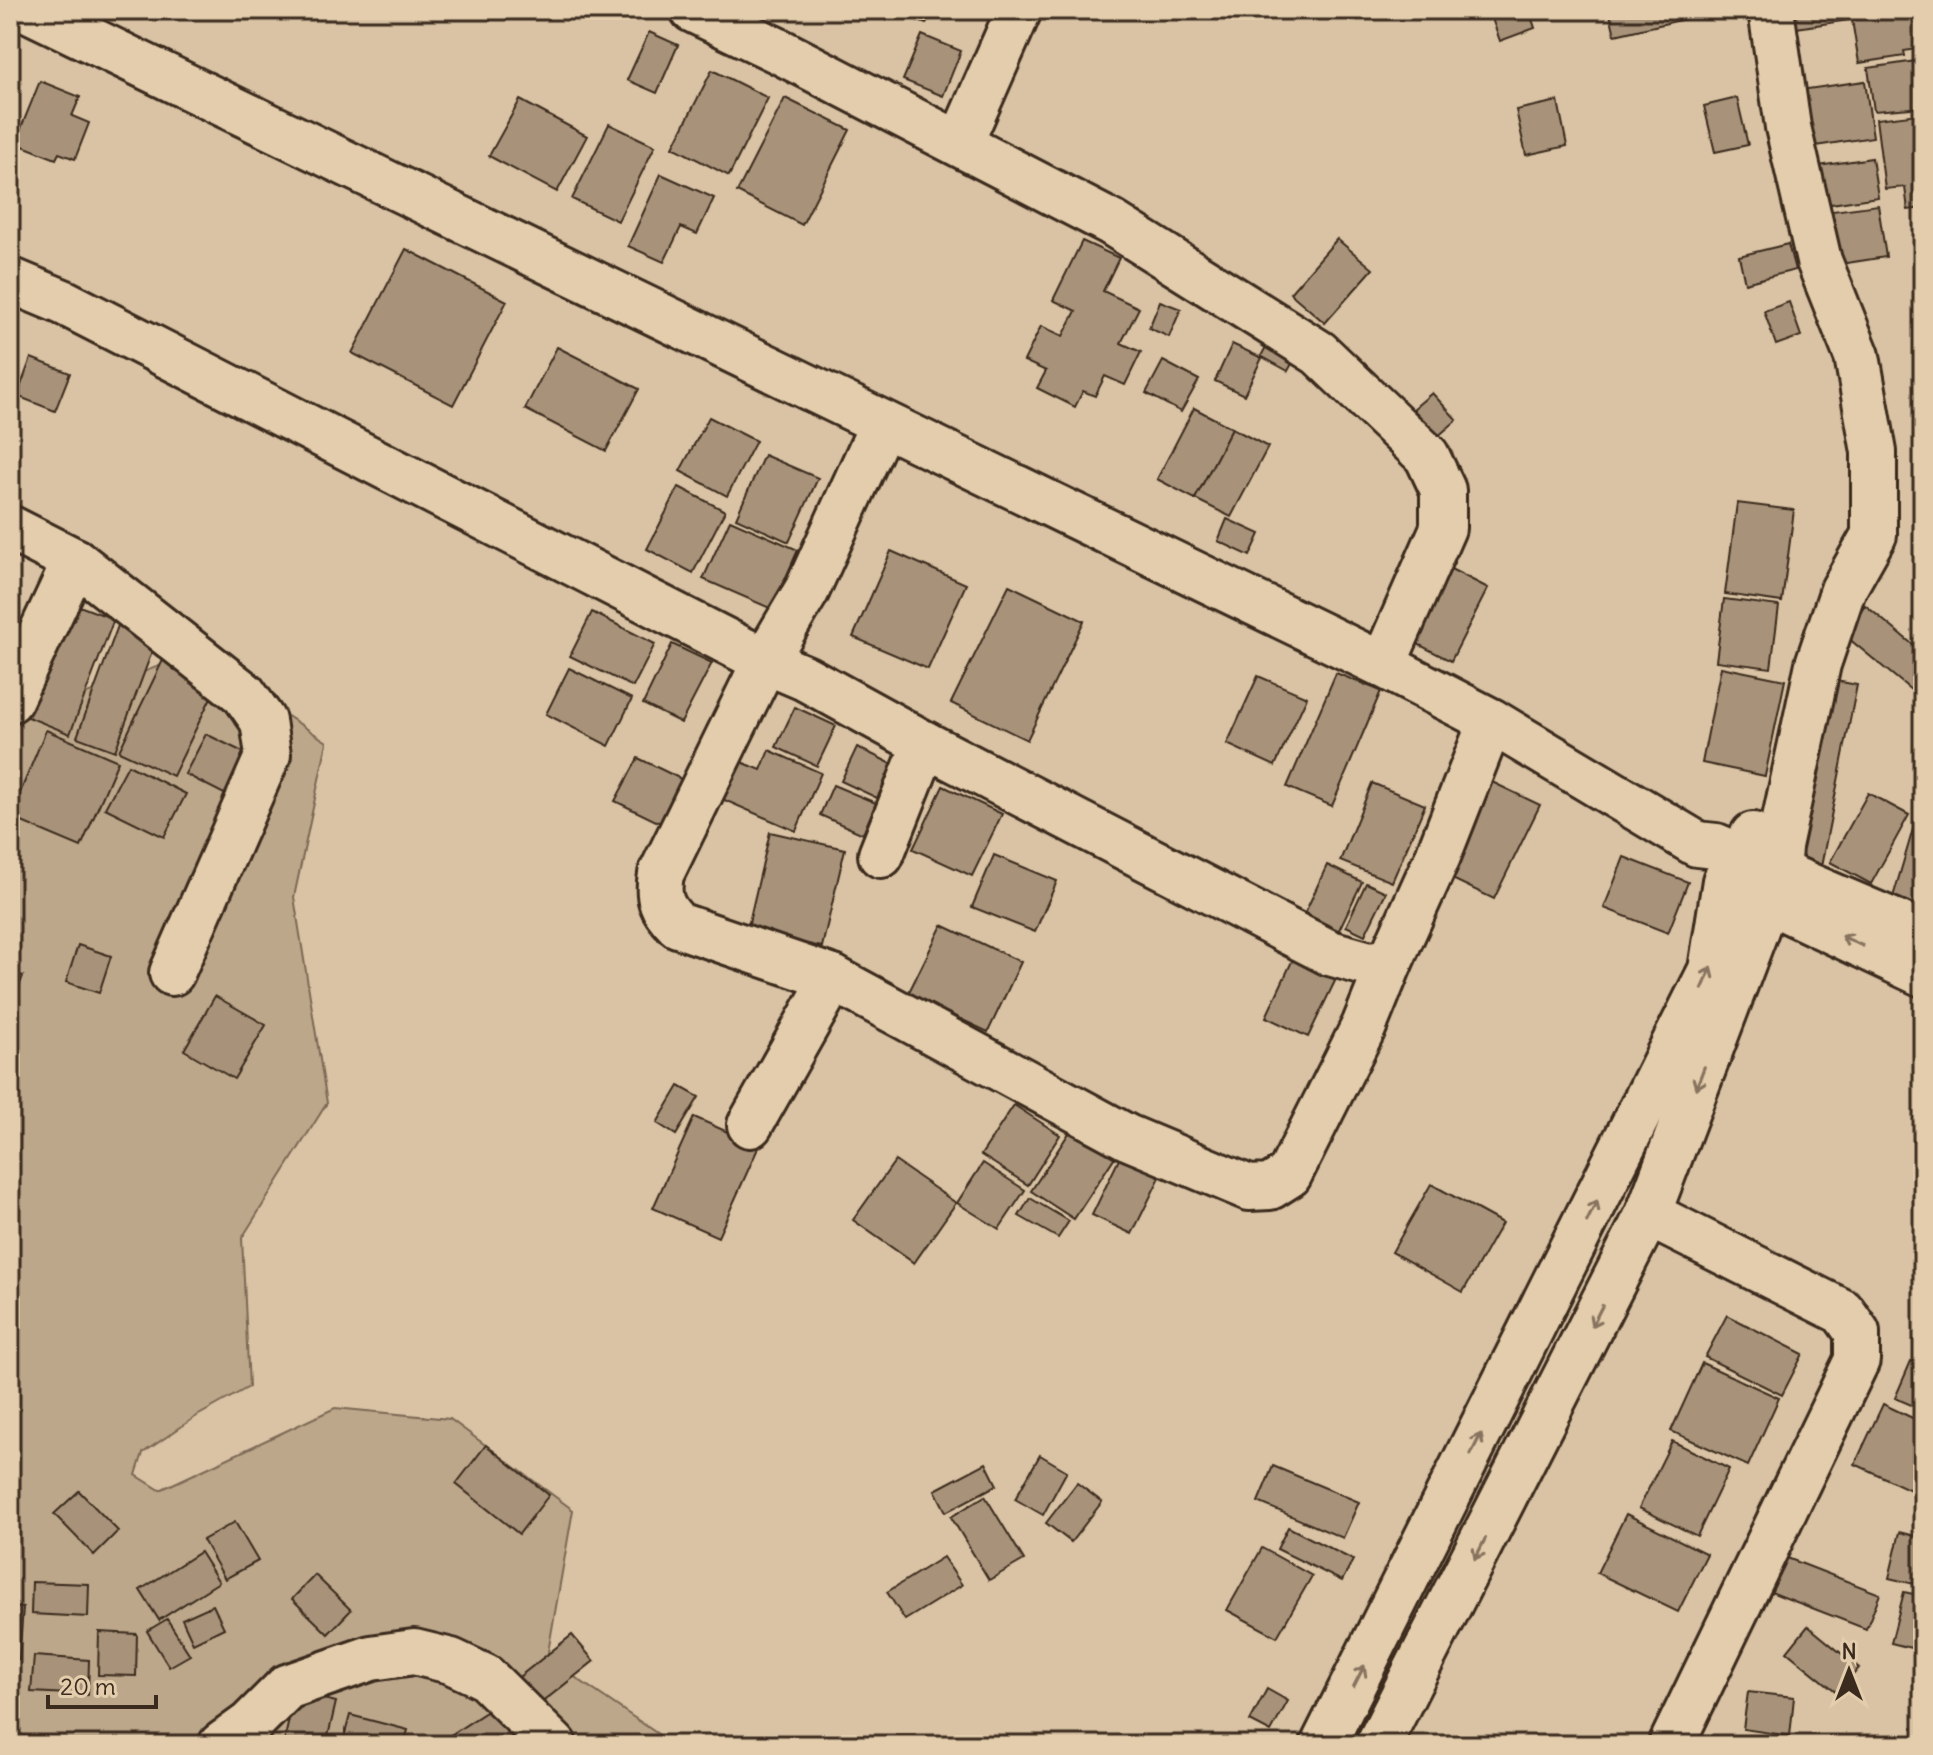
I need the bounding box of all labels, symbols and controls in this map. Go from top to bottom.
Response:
one-way arrow [1841,933,1865,948]
one-way arrow [1700,966,1715,990]
one-way arrow [1692,1065,1706,1090]
one-way arrow [1585,1199,1600,1223]
one-way arrow [1588,1304,1604,1328]
one-way arrow [1469,1432,1484,1456]
one-way arrow [1471,1536,1487,1560]
north arrow [1809,1631,1889,1711]
text: N [1841,1637,1857,1665]
scale bar [48,1659,156,1709]
one-way arrow [1351,1664,1367,1688]
text: 20 m [60,1671,116,1701]

